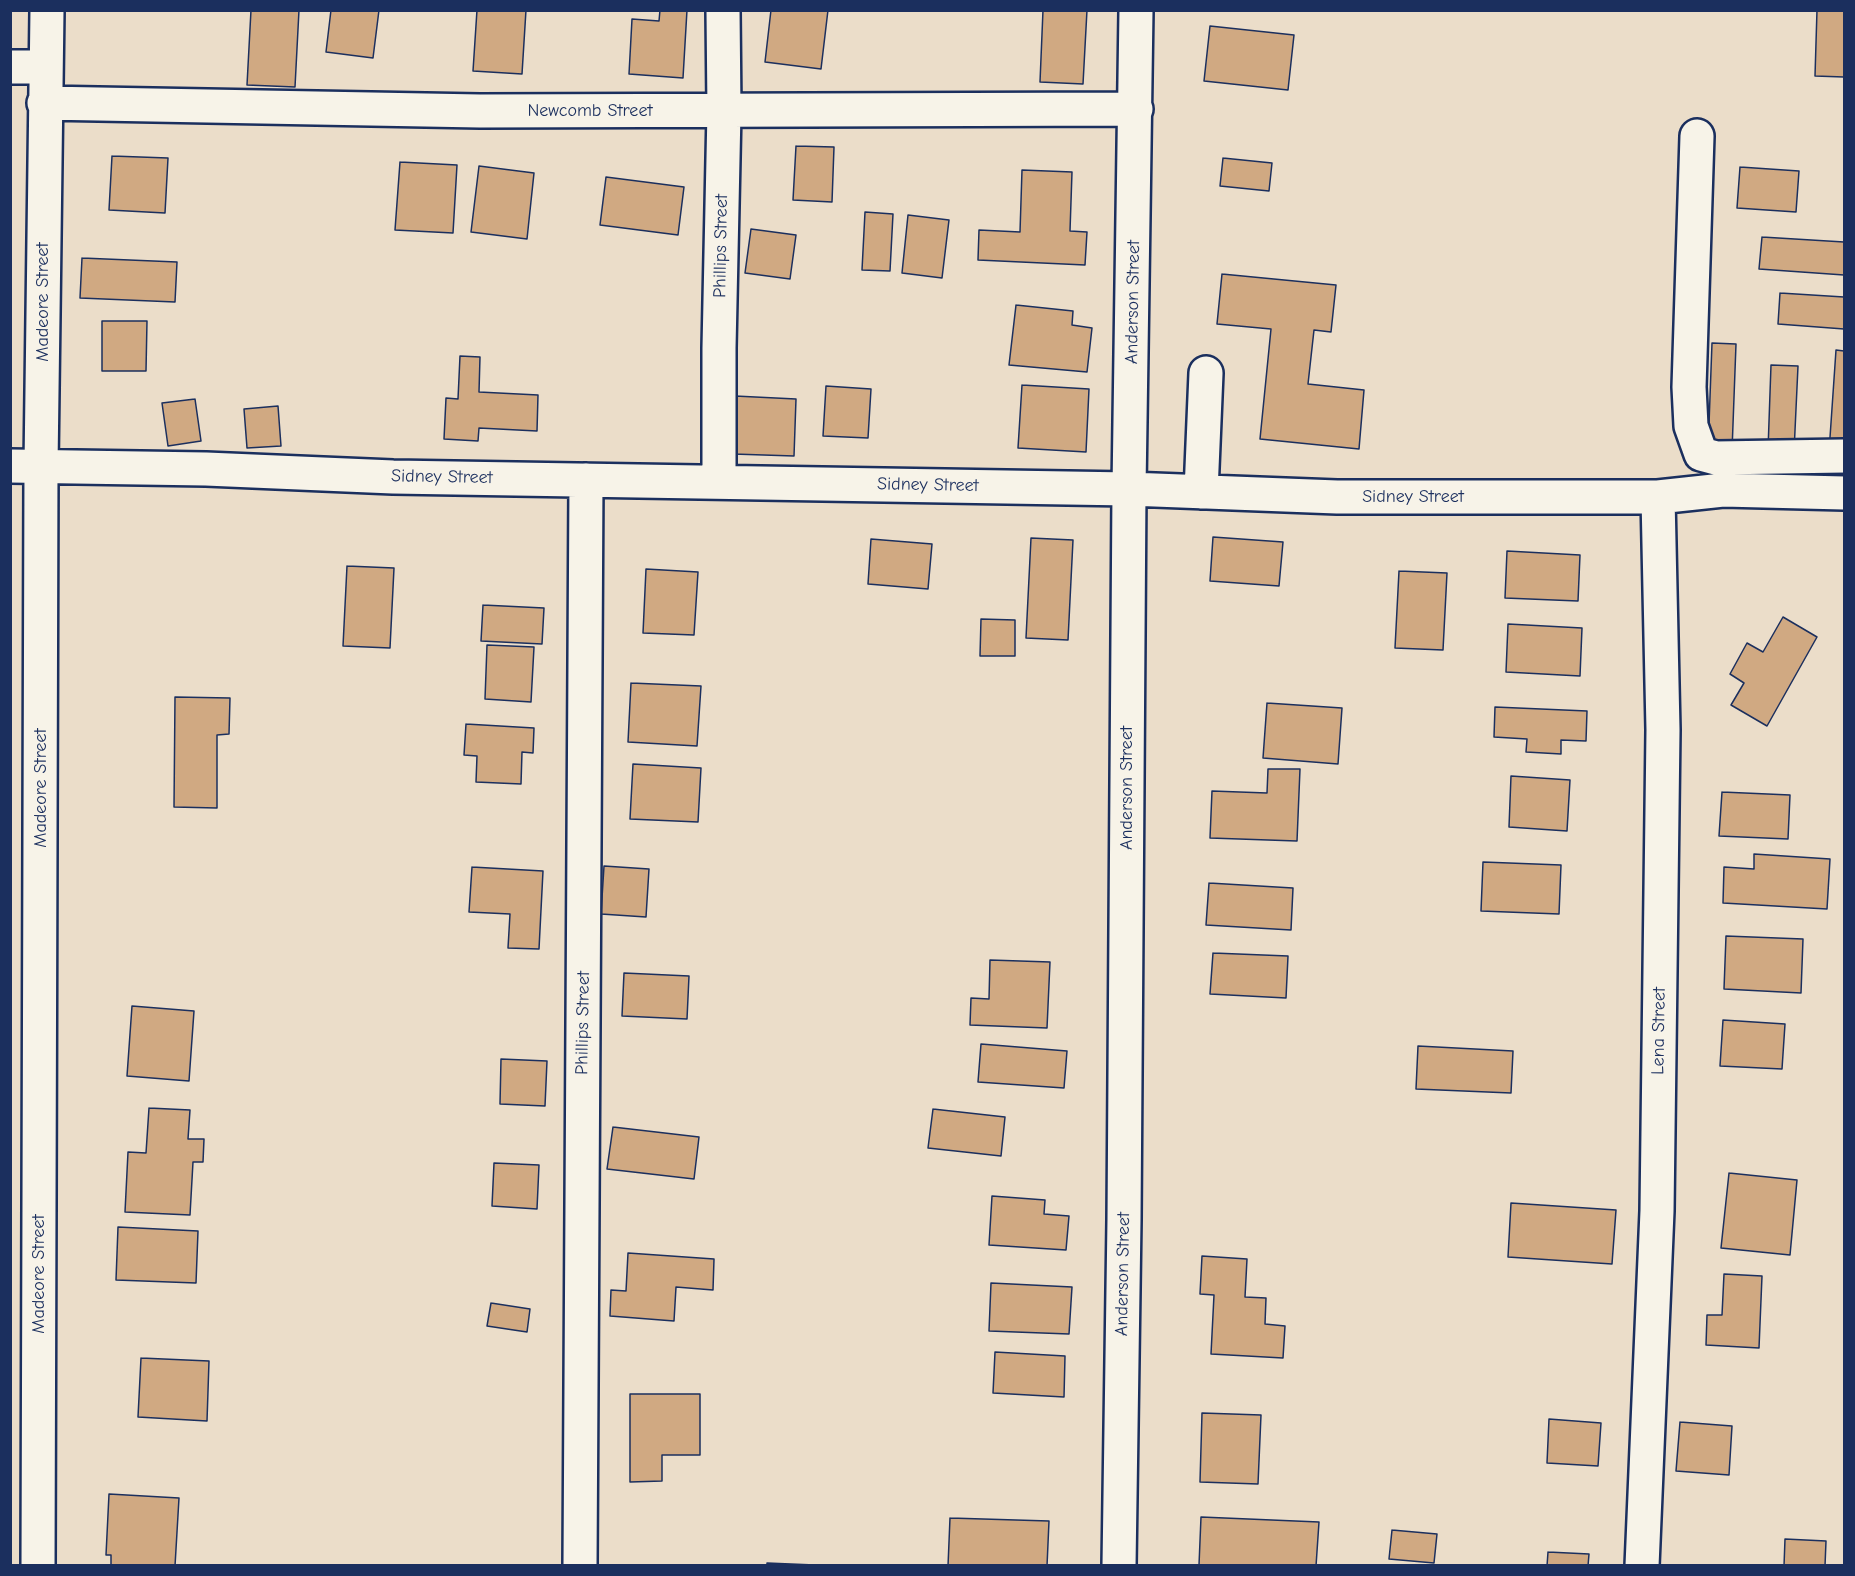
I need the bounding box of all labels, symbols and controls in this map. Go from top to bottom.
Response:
street label: Newcomb Street [527,100,653,122]
street label: Phillips Street [709,194,733,298]
street label: Anderson Street [1121,240,1145,364]
street label: Madeore Street [32,242,54,362]
street label: Sidney Street [391,465,493,489]
street label: Sidney Street [877,473,979,497]
street label: Sidney Street [1362,486,1464,508]
street label: Anderson Street [1116,726,1138,850]
street label: Madeore Street [30,728,52,848]
street label: Phillips Street [571,971,595,1075]
street label: Lena Street [1647,987,1671,1075]
street label: Anderson Street [1111,1212,1135,1336]
street label: Madeore Street [28,1214,50,1334]

